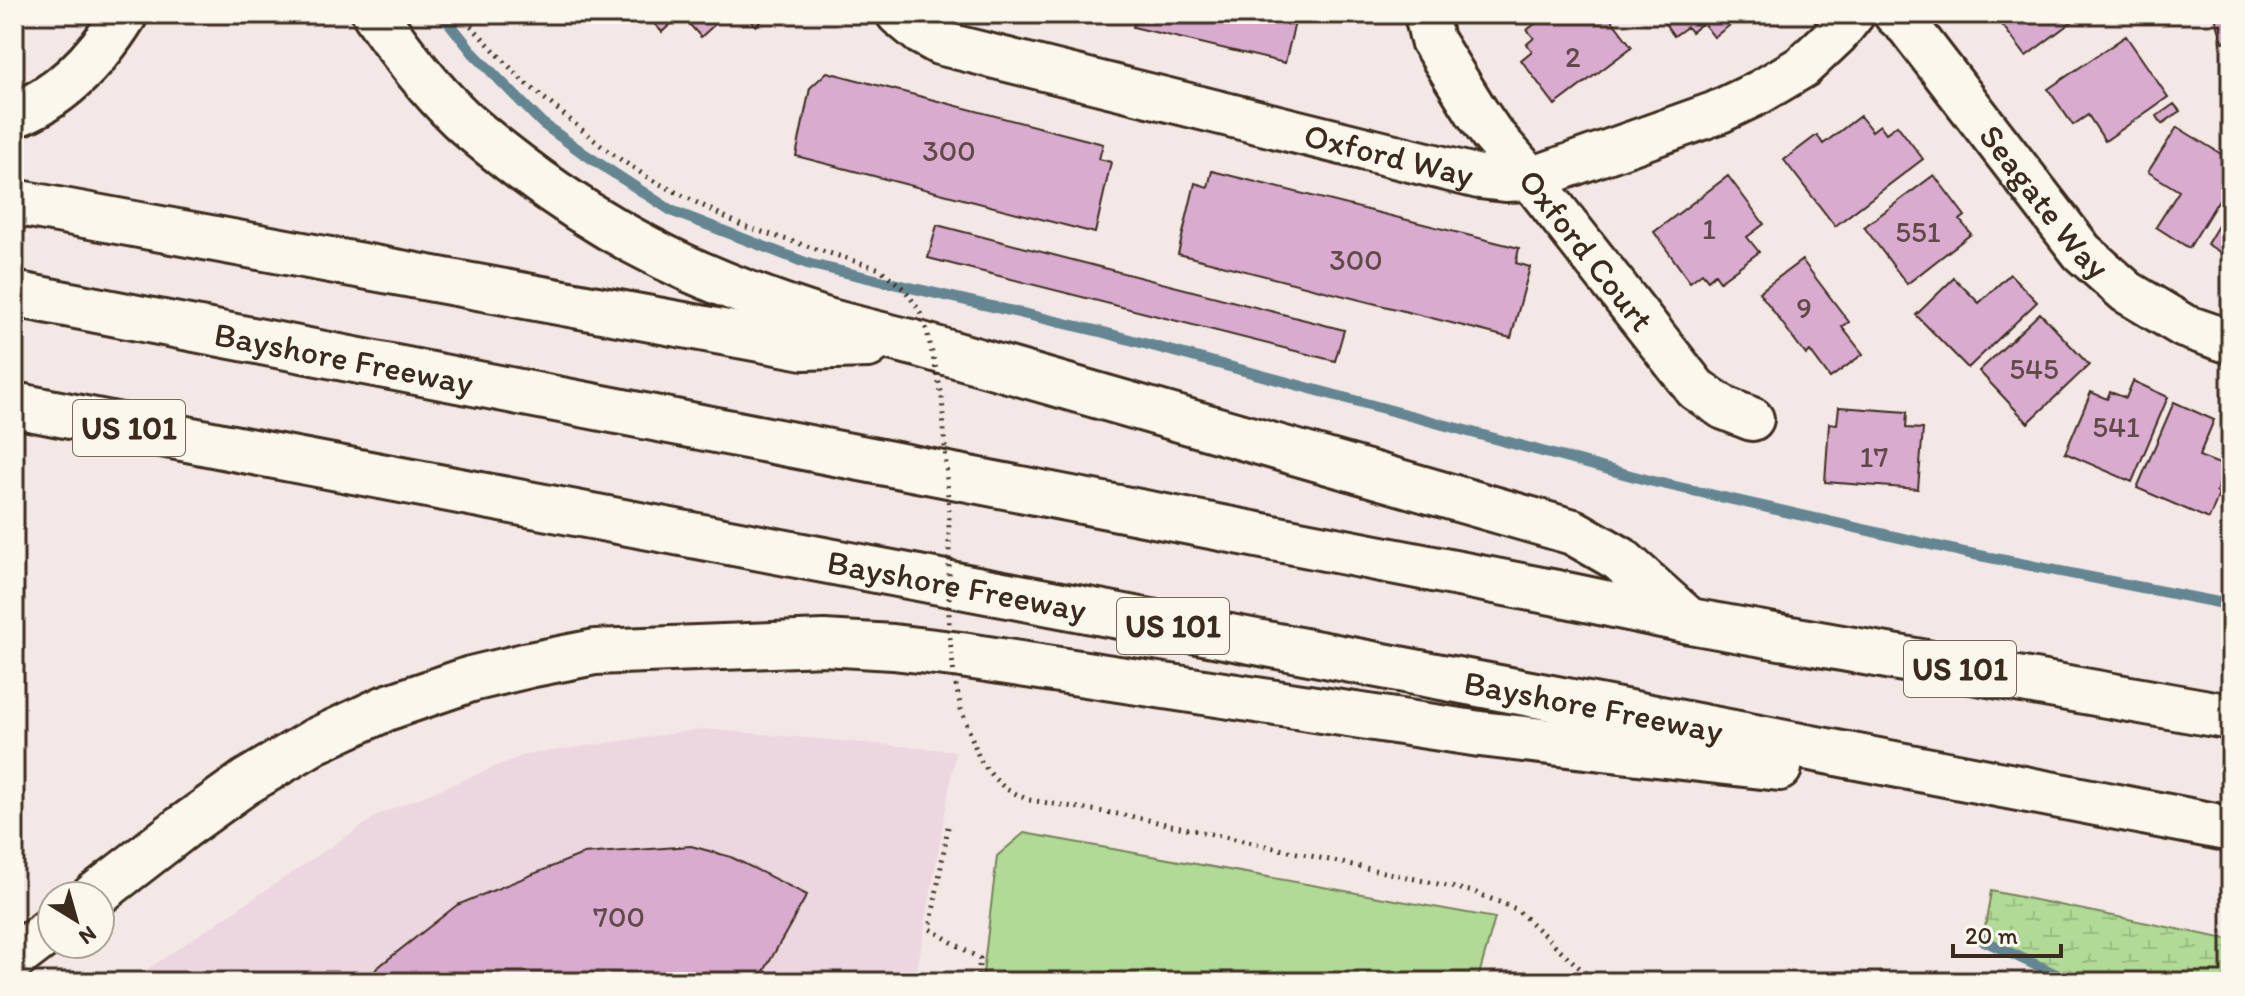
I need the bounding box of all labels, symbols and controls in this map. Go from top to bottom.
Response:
house number: 2 [1565,38,1581,75]
street label: Oxford Way [1300,114,1478,195]
street label: Seagate Way [1971,116,2118,287]
house number: 300 [922,132,976,169]
street label: Oxford Court [1510,161,1663,339]
house number: 1 [1702,210,1716,247]
house number: 551 [1895,213,1941,250]
house number: 300 [1329,241,1383,278]
house number: 9 [1796,289,1812,326]
street label: Bayshore Freeway [211,313,477,403]
house number: 545 [2009,350,2059,387]
road number: US 101 [73,400,185,456]
house number: 541 [2092,408,2140,445]
house number: 17 [1860,438,1889,475]
street label: Bayshore Freeway [824,541,1090,630]
road number: US 101 [1117,598,1229,654]
road number: US 101 [1904,641,2016,697]
street label: Bayshore Freeway [1461,661,1727,751]
north arrow [36,880,116,960]
house number: 700 [593,898,645,935]
scale bar [1953,908,2061,958]
text: N [74,920,102,951]
text: 20 m [1965,921,2018,950]

